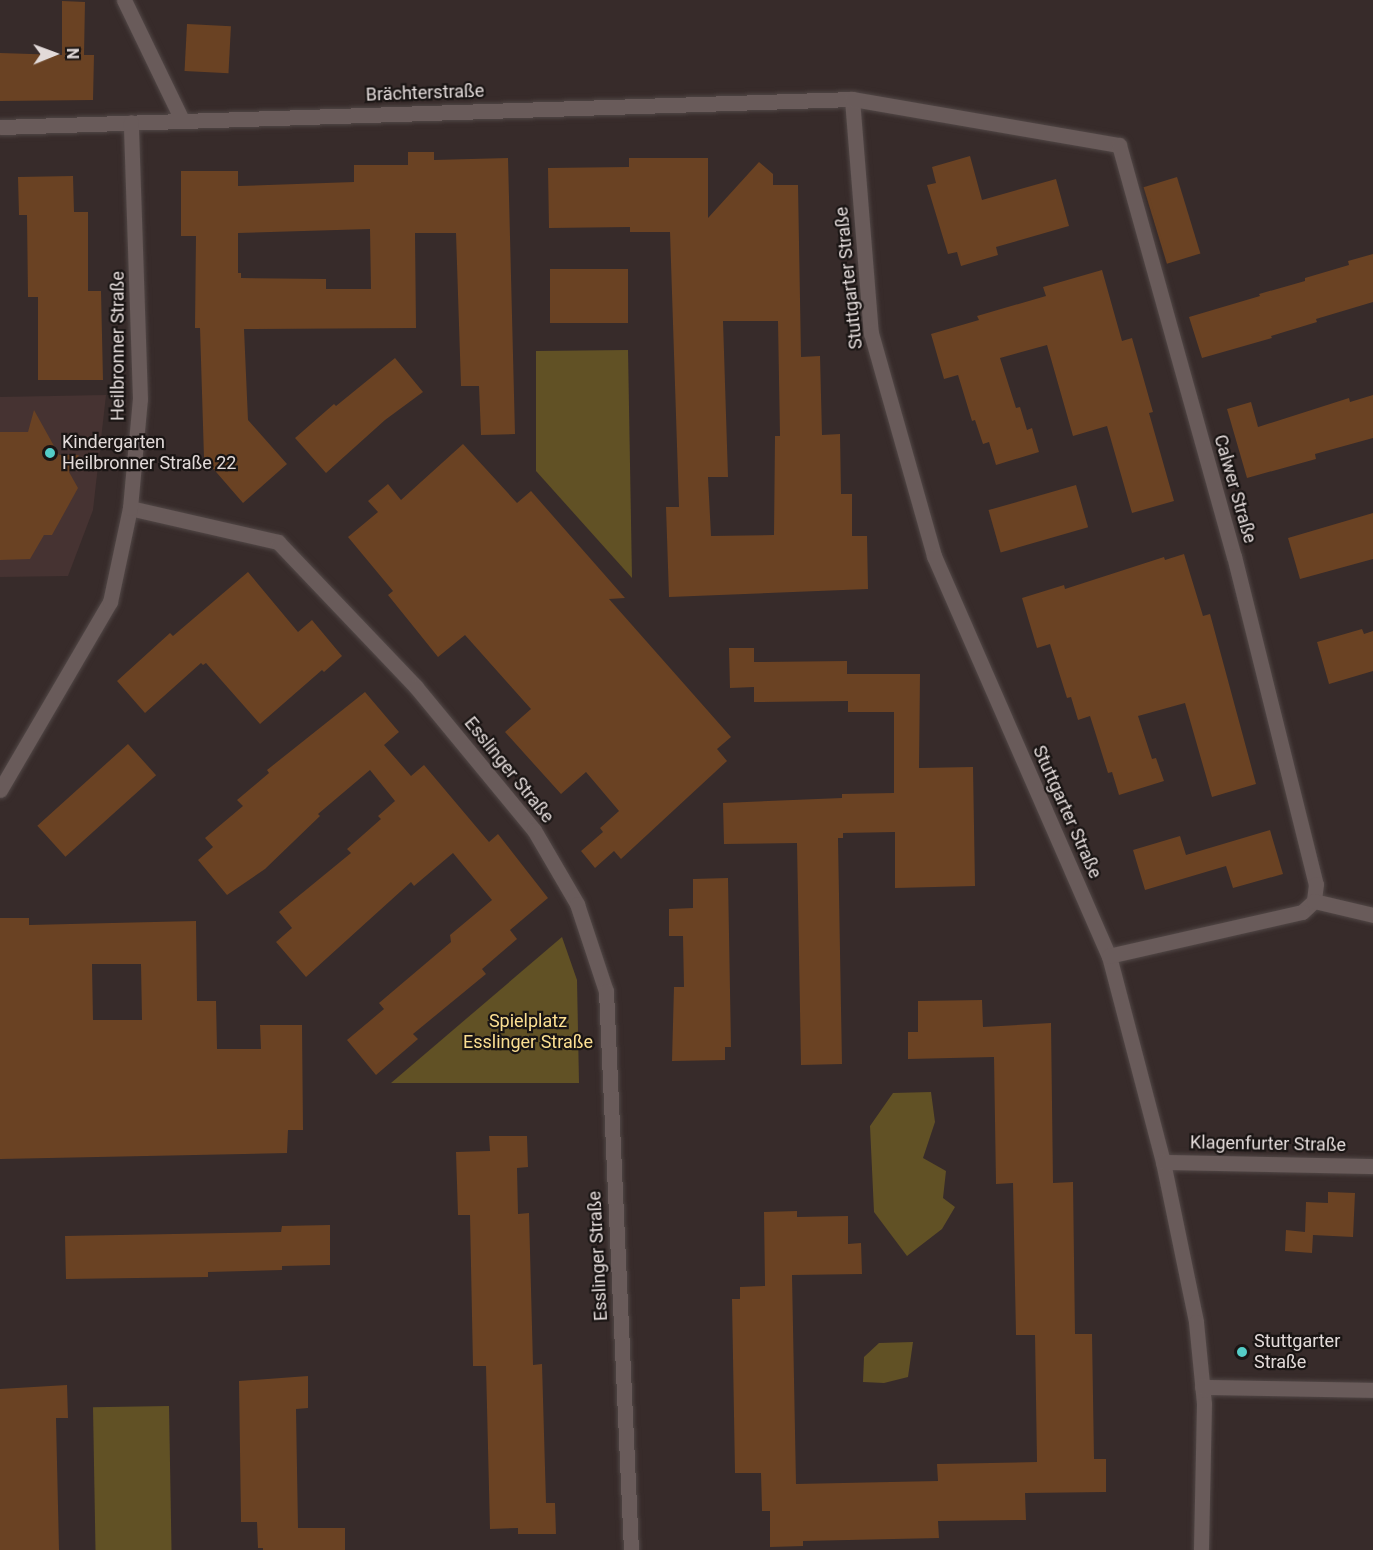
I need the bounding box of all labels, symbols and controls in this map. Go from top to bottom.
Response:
north arrow [24,24,84,84]
text: N [63,48,82,59]
street label: Brächterstraße [365,80,485,106]
street label: Stuttgarter Straße [831,206,867,350]
street label: Heilbronner Straße [107,271,129,421]
place label: Kindergarten Heilbronner Straße 22 [62,432,236,474]
street label: Calwer Straße [1209,432,1261,546]
marker: Kindergarten Heilbronner Straße 22 [43,446,57,460]
street label: Esslinger Straße [460,713,558,827]
street label: Stuttgarter Straße [1028,742,1106,882]
park label: Spielplatz Esslinger Straße [463,1011,593,1054]
street label: Klagenfurter Straße [1190,1132,1346,1156]
street label: Esslinger Straße [584,1190,612,1322]
place label: Stuttgarter Straße [1254,1331,1340,1374]
marker: Stuttgarter Straße [1235,1345,1249,1359]

